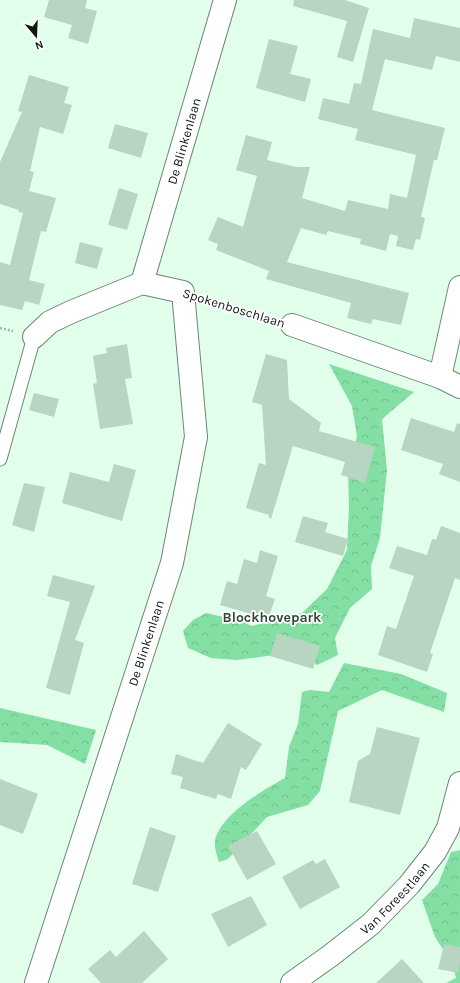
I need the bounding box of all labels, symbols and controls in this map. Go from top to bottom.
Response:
north arrow [16,16,56,56]
text: N [33,38,45,52]
street label: De Blinkenlaan [164,96,203,186]
street label: Spokenboschlaan [181,285,287,331]
street label: De Blinkenlaan [125,598,167,688]
district label: Blockhovepark [223,609,322,626]
street label: Van Foreestlaan [357,858,432,937]

